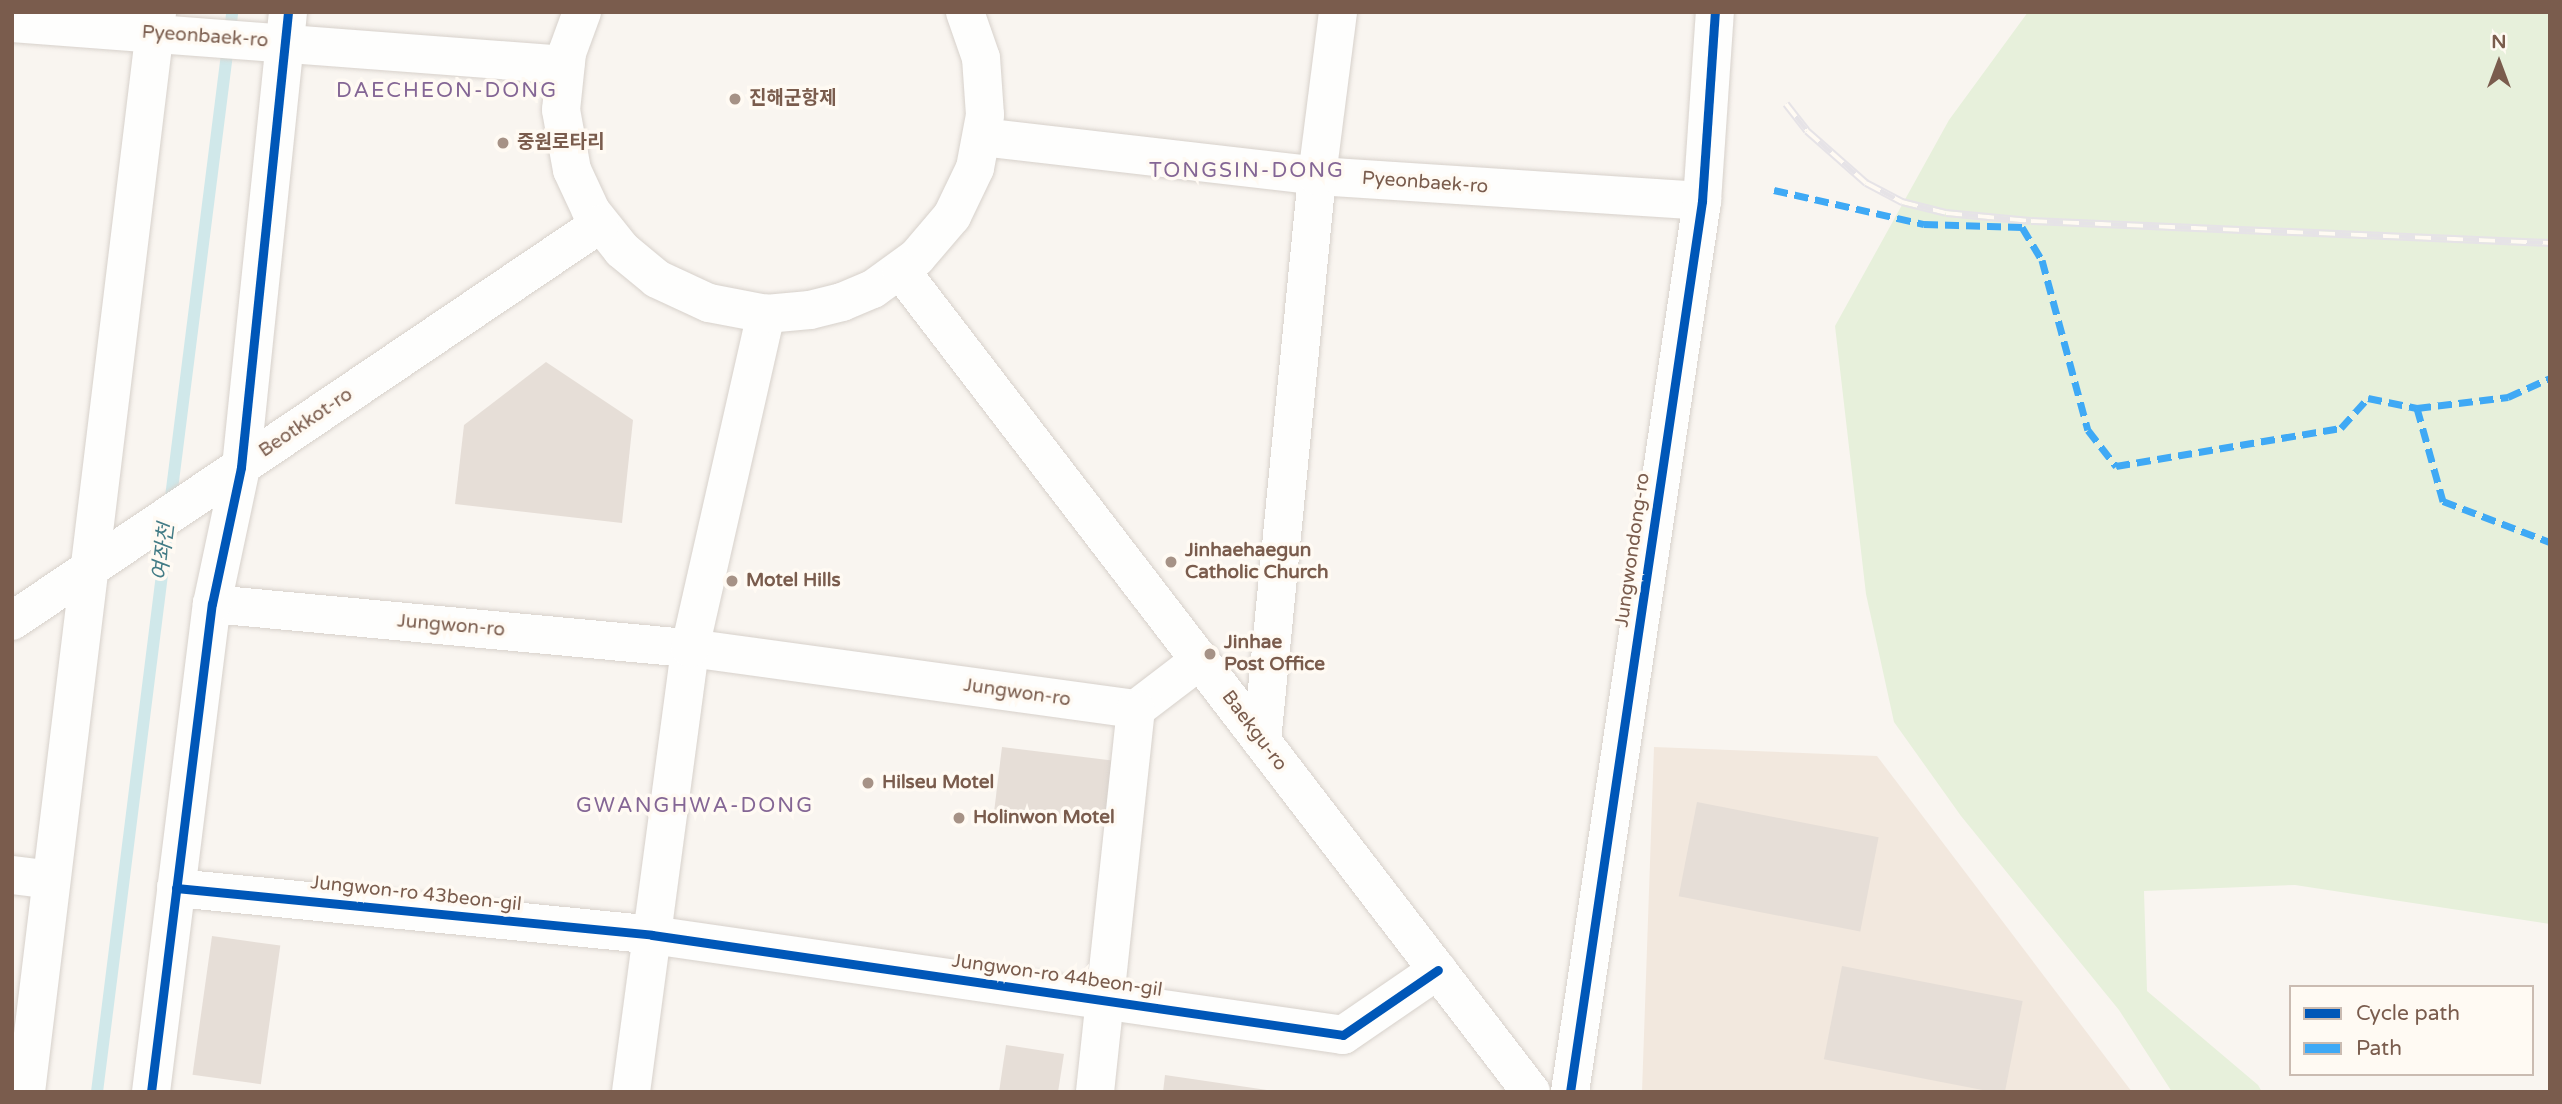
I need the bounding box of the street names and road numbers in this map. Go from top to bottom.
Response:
street label: Pyeonbaek-ro [141,21,269,53]
street label: Pyeonbaek-ro [1361,167,1489,199]
street label: Beotkkot-ro [255,383,357,463]
street label: Jungwondong-ro [1611,471,1655,629]
street label: Jungwon-ro [396,610,506,642]
street label: Jungwon-ro [962,674,1072,712]
street label: Baekgu-ro [1216,686,1292,776]
street label: Jungwon-ro 43beon-gil [309,872,523,916]
street label: Jungwon-ro 44beon-gil [950,950,1164,1002]

